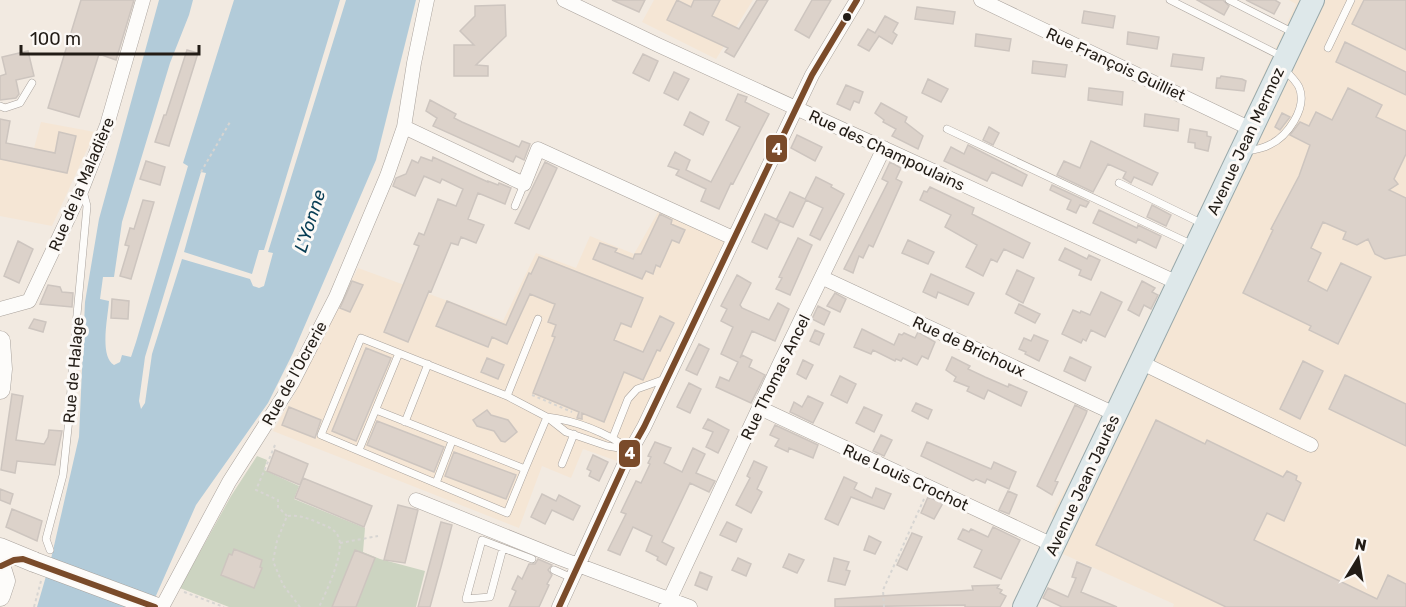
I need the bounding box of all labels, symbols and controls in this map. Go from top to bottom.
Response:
unlabelled marker [841,11,853,23]
scale bar [21,18,200,56]
street label: Rue François Guilliet [1043,24,1189,105]
text: 100 m [30,28,81,50]
street label: Avenue Jean Mermoz [1203,64,1288,218]
street label: Rue des Champoulains [806,106,968,195]
street label: Rue de la Maladière [45,114,118,254]
line badge: 4 [765,134,788,163]
text: 4 [772,140,783,159]
water label: L'Yonne [290,187,330,255]
street label: Rue Thomas Ancel [737,311,814,443]
street label: Rue de Brichoux [909,312,1028,381]
street label: Rue de Halage [59,316,88,424]
street label: Rue de l'Ocrerie [258,318,331,429]
street label: Avenue Jean Jaurès [1041,412,1123,559]
line badge: 4 [618,439,641,468]
street label: Rue Louis Crochot [840,440,972,515]
text: 4 [625,444,636,463]
north arrow [1328,529,1388,589]
text: N [1353,534,1368,555]

